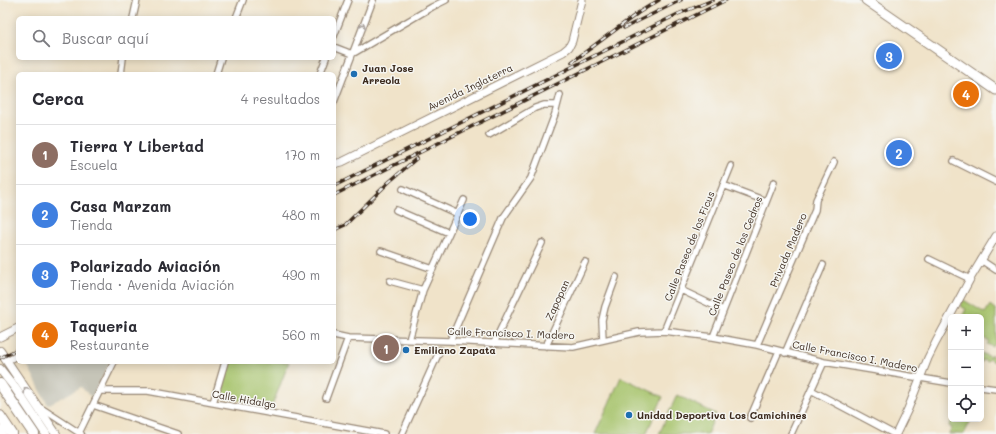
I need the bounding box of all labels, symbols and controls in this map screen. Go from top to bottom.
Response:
search box [16,16,336,60]
one-way arrow [358,23,366,30]
icon: search [30,27,52,49]
text: Buscar aquí [62,28,149,48]
pin: 3 [876,41,902,71]
street label: Avenida Inglaterra [425,60,515,114]
place label: Juan Jose Arreola [362,61,413,87]
marker: Juan Jose Arreola [349,69,359,79]
pin: 4 [953,79,979,109]
text: Cerca [32,87,84,109]
text: 4 resultados [241,90,320,107]
text: Tierra Y Libertad [70,136,204,156]
pin: 2 [886,138,912,168]
text: 1 [42,146,48,163]
text: 170 m [284,146,320,163]
text: Escuela [70,156,118,173]
street label: Calle Paseo de los Ficus [661,189,718,303]
street label: Calle Paseo de los Cedros [705,194,766,318]
text: Casa Marzam [70,196,171,216]
text: 2 [41,206,49,223]
text: 480 m [282,206,320,223]
your location [460,209,480,229]
street label: Privada Madero [766,211,810,289]
text: Tienda [70,216,113,233]
text: Polarizado Aviación [70,256,220,276]
text: 3 [41,266,49,283]
text: 490 m [282,266,320,283]
text: Tienda · Avenida Aviación [70,276,234,293]
street label: Zapopan [542,278,572,322]
map controls [948,314,984,422]
button: + [948,314,984,350]
text: Taqueria [70,316,137,336]
street label: Calle Francisco I. Madero [447,324,575,342]
text: 4 [41,326,49,343]
text: 560 m [282,326,320,343]
pin: 1 [373,333,399,363]
text: Restaurante [70,336,149,353]
street label: Calle Francisco I. Madero [791,337,919,375]
place label: Emiliano Zapata [414,343,496,357]
marker: Emiliano Zapata [401,345,411,355]
button: − [948,350,984,386]
street label: Calle Hidalgo [211,386,277,412]
button: locate [948,386,984,422]
one-way arrow [23,387,31,394]
place label: Unidad Deportiva Los Camichines [637,408,807,422]
marker: Unidad Deportiva Los Camichines [624,410,634,420]

